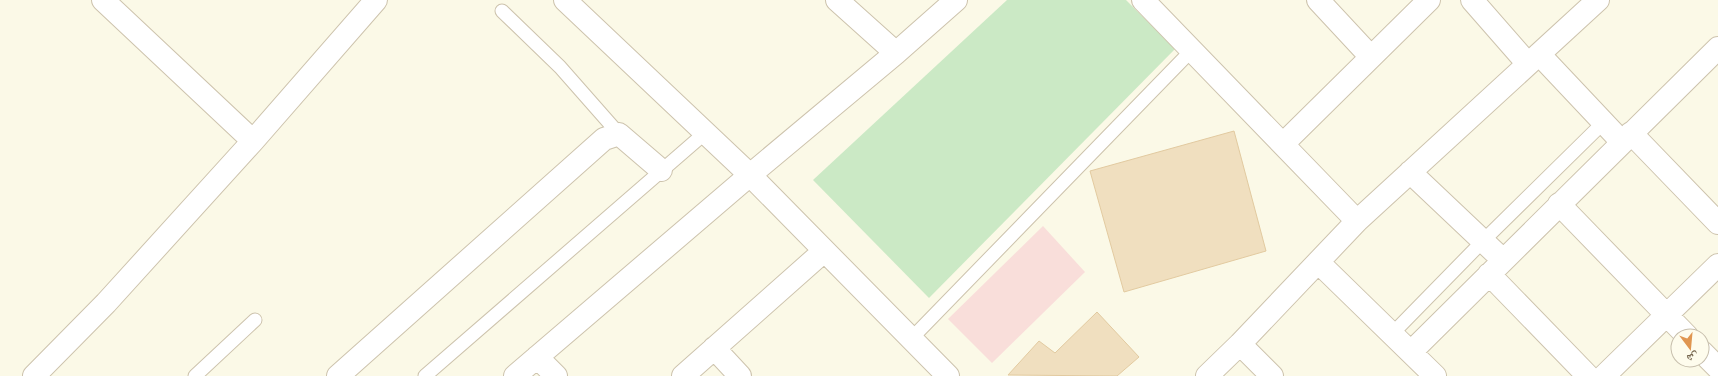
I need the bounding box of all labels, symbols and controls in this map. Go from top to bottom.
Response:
north arrow [1670,328,1710,368]
text: ش [1685,348,1700,365]

